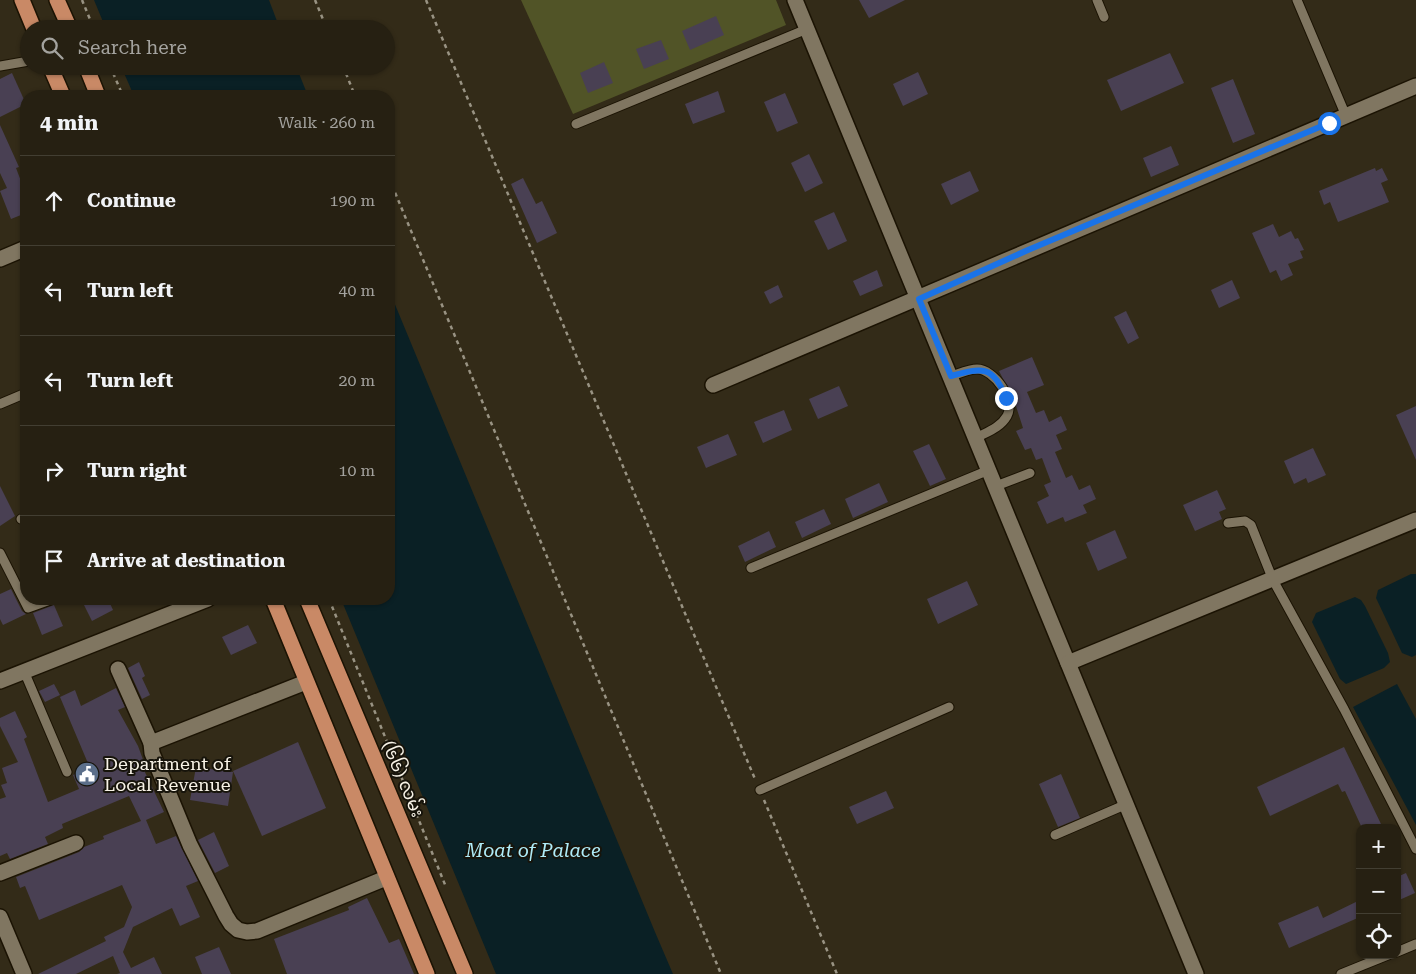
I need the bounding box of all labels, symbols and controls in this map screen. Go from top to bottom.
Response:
search box [20,20,395,75]
icon: search [38,34,66,62]
text: Search here [78,36,187,59]
text: 4 min [40,111,98,135]
route start [1318,112,1341,135]
text: Walk · 260 m [278,113,375,132]
icon: ahead [40,187,68,215]
text: Continue [87,189,176,212]
text: 190 m [329,191,375,210]
icon: left [40,277,68,305]
text: Turn left [87,279,173,302]
text: 40 m [338,281,375,300]
icon: left [40,367,68,395]
text: Turn left [87,369,173,392]
text: 20 m [338,371,375,390]
route end [995,387,1018,410]
icon: right [40,457,68,485]
text: Turn right [87,459,187,482]
text: 10 m [338,461,375,480]
icon: arrive [40,547,68,575]
text: Arrive at destination [87,549,285,572]
street label: (၆၆) လမ်း [378,737,431,820]
place label: Department of Local Revenue [104,753,232,795]
public building icon: Department of Local Revenue [74,761,100,787]
map controls [1356,824,1401,959]
button: + [1356,824,1401,869]
water label: Moat of Palace [464,839,601,862]
button: − [1356,869,1401,914]
button: locate [1356,914,1401,959]

